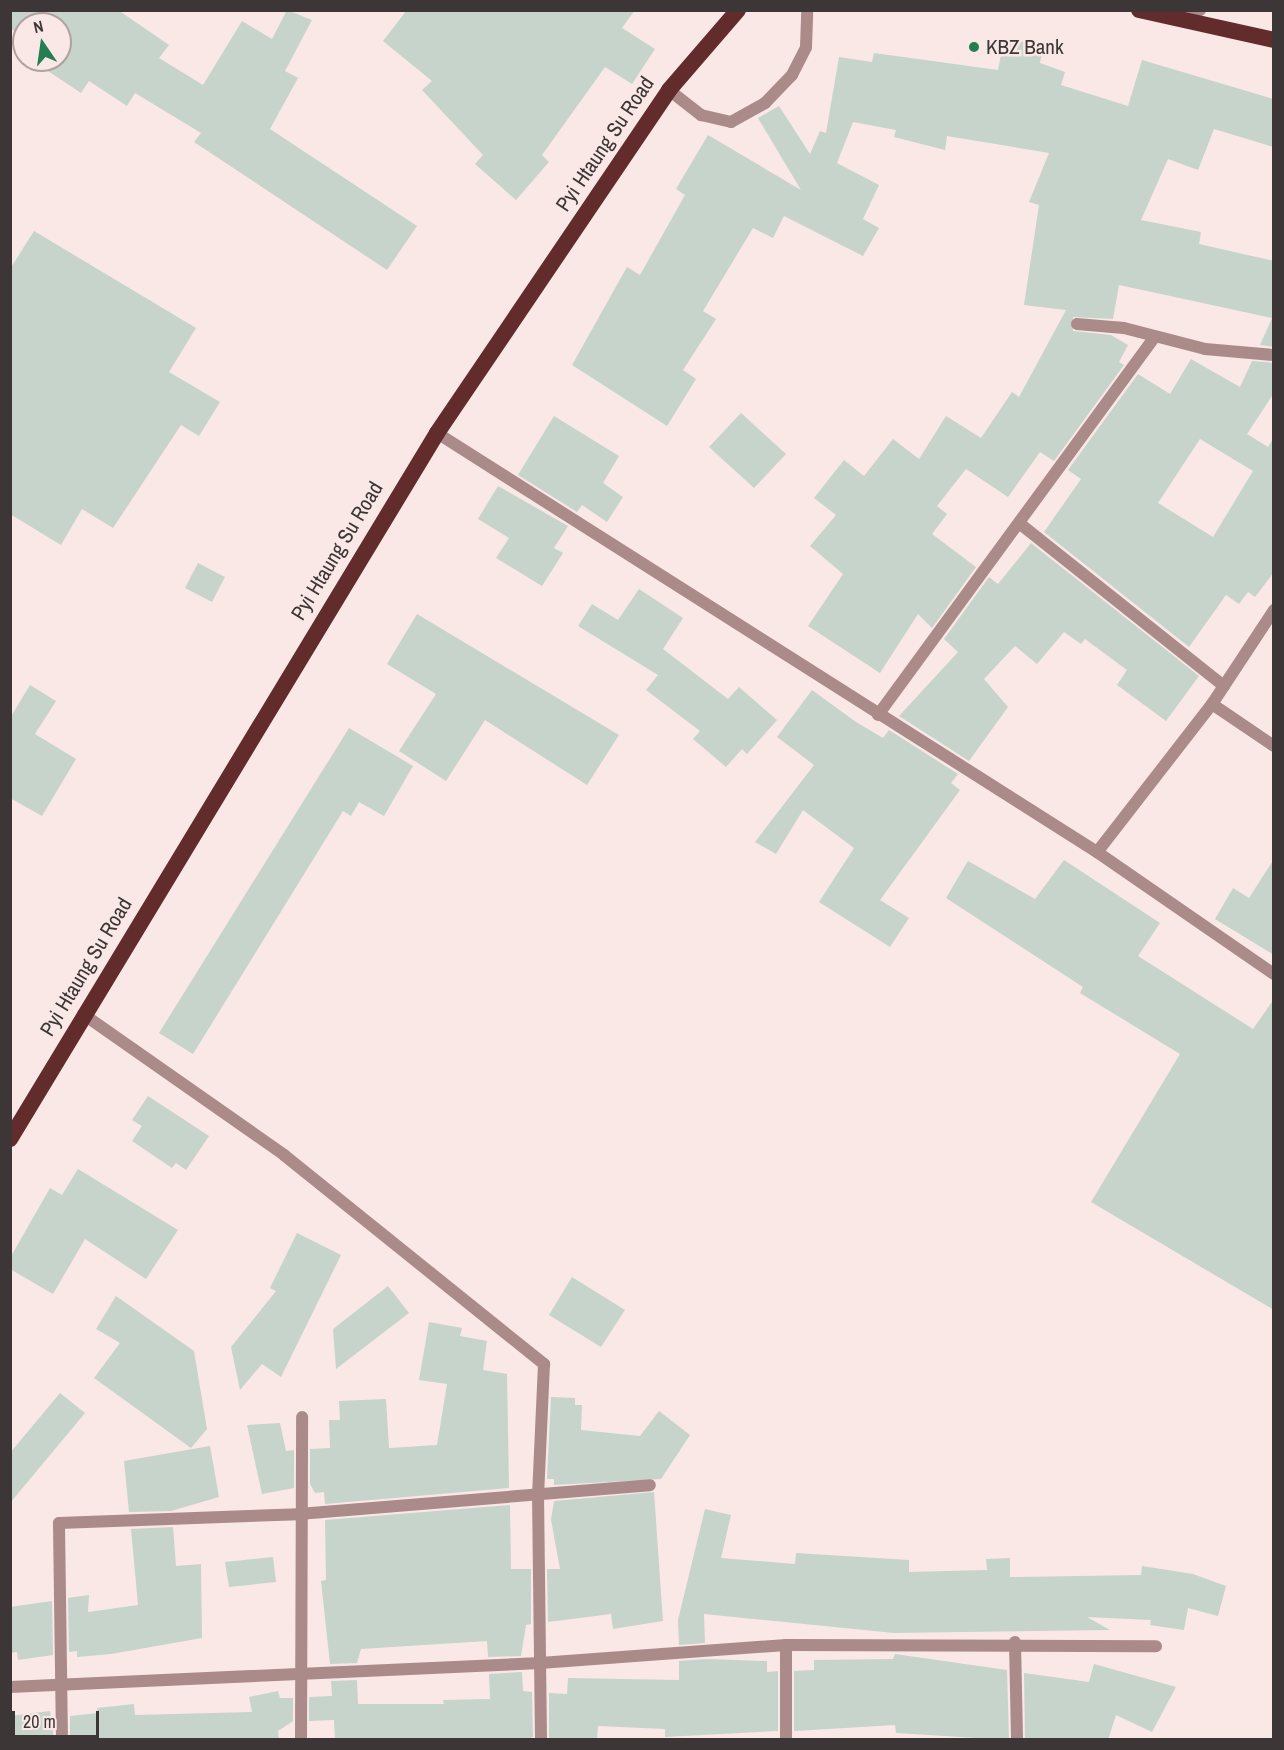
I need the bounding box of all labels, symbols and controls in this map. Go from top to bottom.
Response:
north arrow [12,12,72,72]
text: N [31,15,45,38]
place label: KBZ Bank [986,34,1064,60]
marker: KBZ Bank [967,40,981,54]
street label: Pyi Htaung Su Road [551,72,659,216]
street label: Pyi Htaung Su Road [286,477,388,625]
street label: Pyi Htaung Su Road [35,893,137,1041]
scale bar [15,1699,102,1737]
text: 20 m [23,1709,56,1734]

